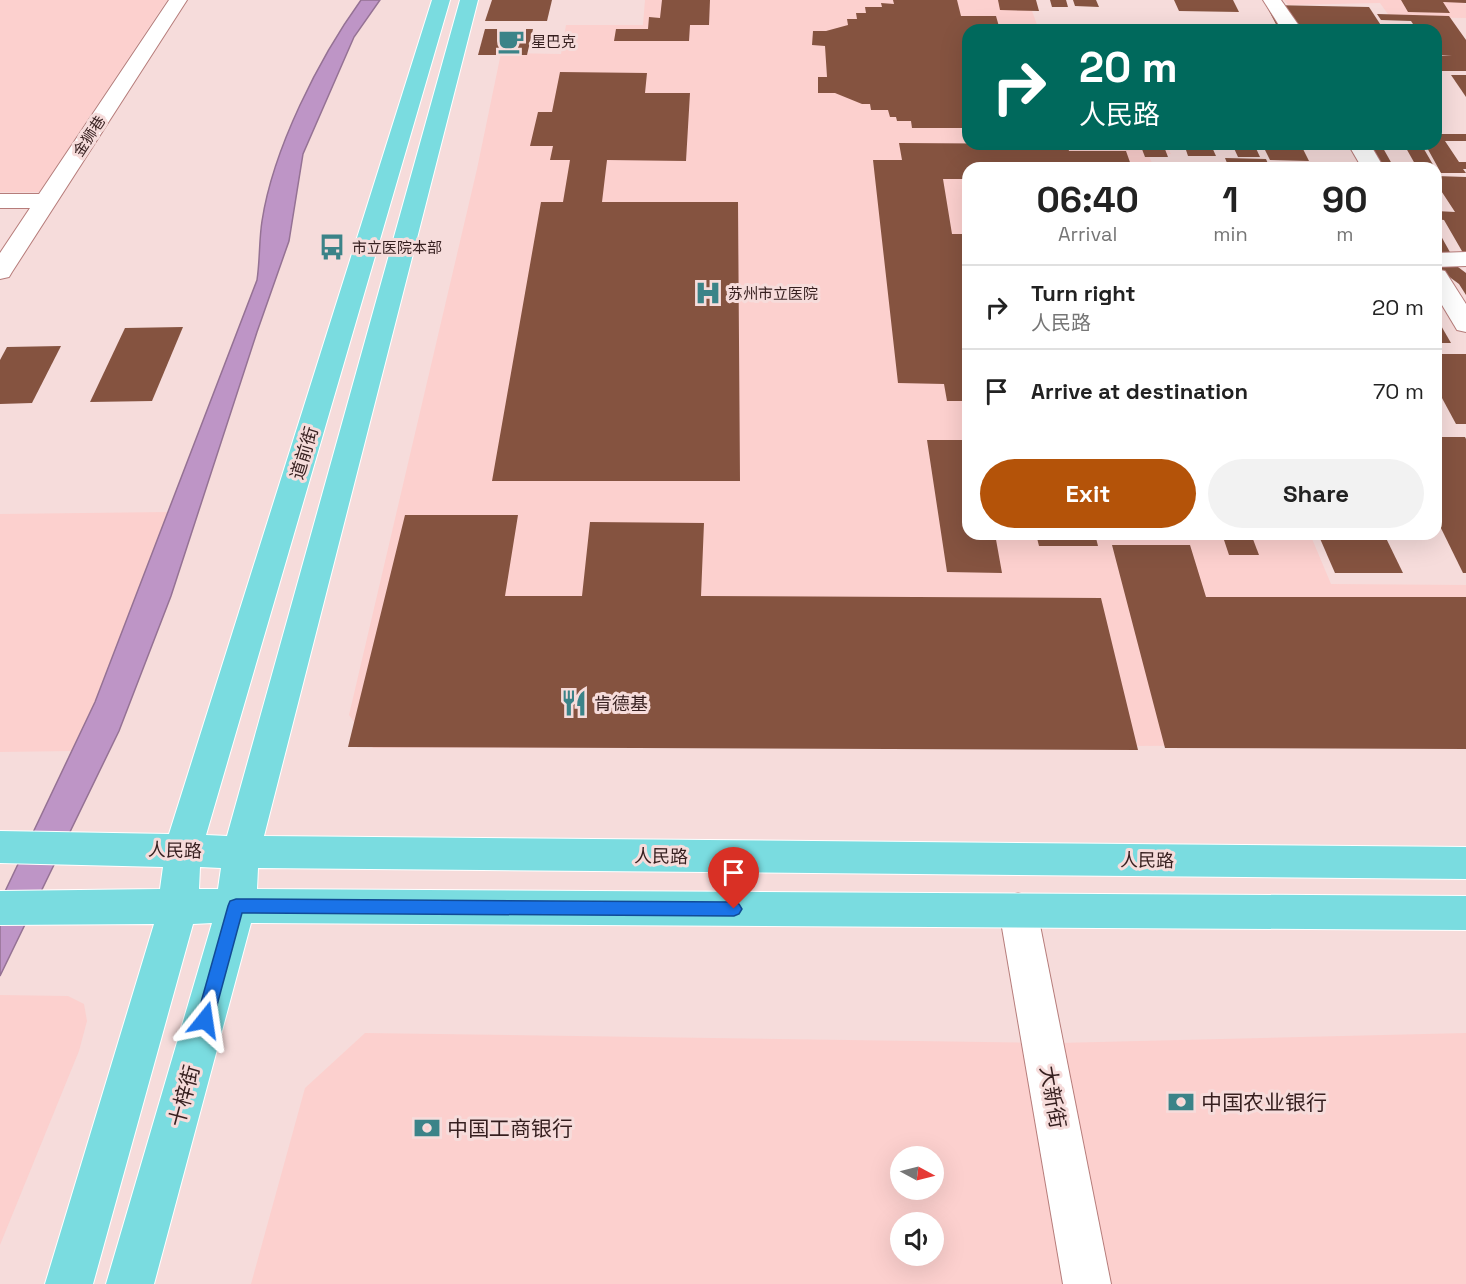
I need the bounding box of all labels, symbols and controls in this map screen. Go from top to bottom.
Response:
cafe icon: 星巴克 [496,26,526,56]
place label: 星巴克 [531,32,576,51]
text: 20 m [1079,41,1178,94]
icon: right [980,48,1058,126]
text: 人民路 [1079,97,1160,132]
street label: 金狮巷 [69,112,109,160]
text: 06:40 [1036,177,1139,223]
text: 1 [1222,177,1239,223]
text: 90 [1322,177,1368,223]
text: Arrival [1058,221,1117,247]
text: min [1213,221,1248,247]
text: m [1336,221,1353,247]
bus stop icon: 市立医院本部 [317,232,347,262]
place label: 市立医院本部 [352,238,442,257]
hospital icon: 苏州市立医院 [693,278,723,308]
text: Turn right [1031,279,1136,307]
place label: 苏州市立医院 [728,284,818,303]
icon: right [980,291,1013,324]
text: 20 m [1372,293,1424,321]
text: 人民路 [1031,310,1091,336]
icon: arrive [980,375,1013,408]
text: Arrive at destination [1031,377,1248,405]
text: 70 m [1373,377,1424,405]
street label: 道前街 [285,424,323,482]
button: Exit [980,459,1196,528]
button: Share [1208,459,1424,528]
restaurant icon: 肯德基 [559,688,589,718]
place label: 肯德基 [594,692,648,715]
street label: 人民路 [148,838,202,862]
street label: 人民路 [634,844,688,868]
pin [708,847,759,909]
street label: 人民路 [1120,848,1174,872]
icon: arrive [717,856,750,889]
position arrow [173,988,237,1052]
street label: 十梓街 [163,1062,205,1130]
street label: 大新街 [1034,1064,1072,1130]
bank icon: 中国农业银行 [1166,1087,1196,1117]
place label: 中国农业银行 [1201,1089,1327,1116]
bank icon: 中国工商银行 [412,1113,442,1143]
place label: 中国工商银行 [447,1115,573,1142]
north arrow [890,1146,944,1200]
map controls [890,1146,944,1266]
button: sound [890,1212,944,1266]

